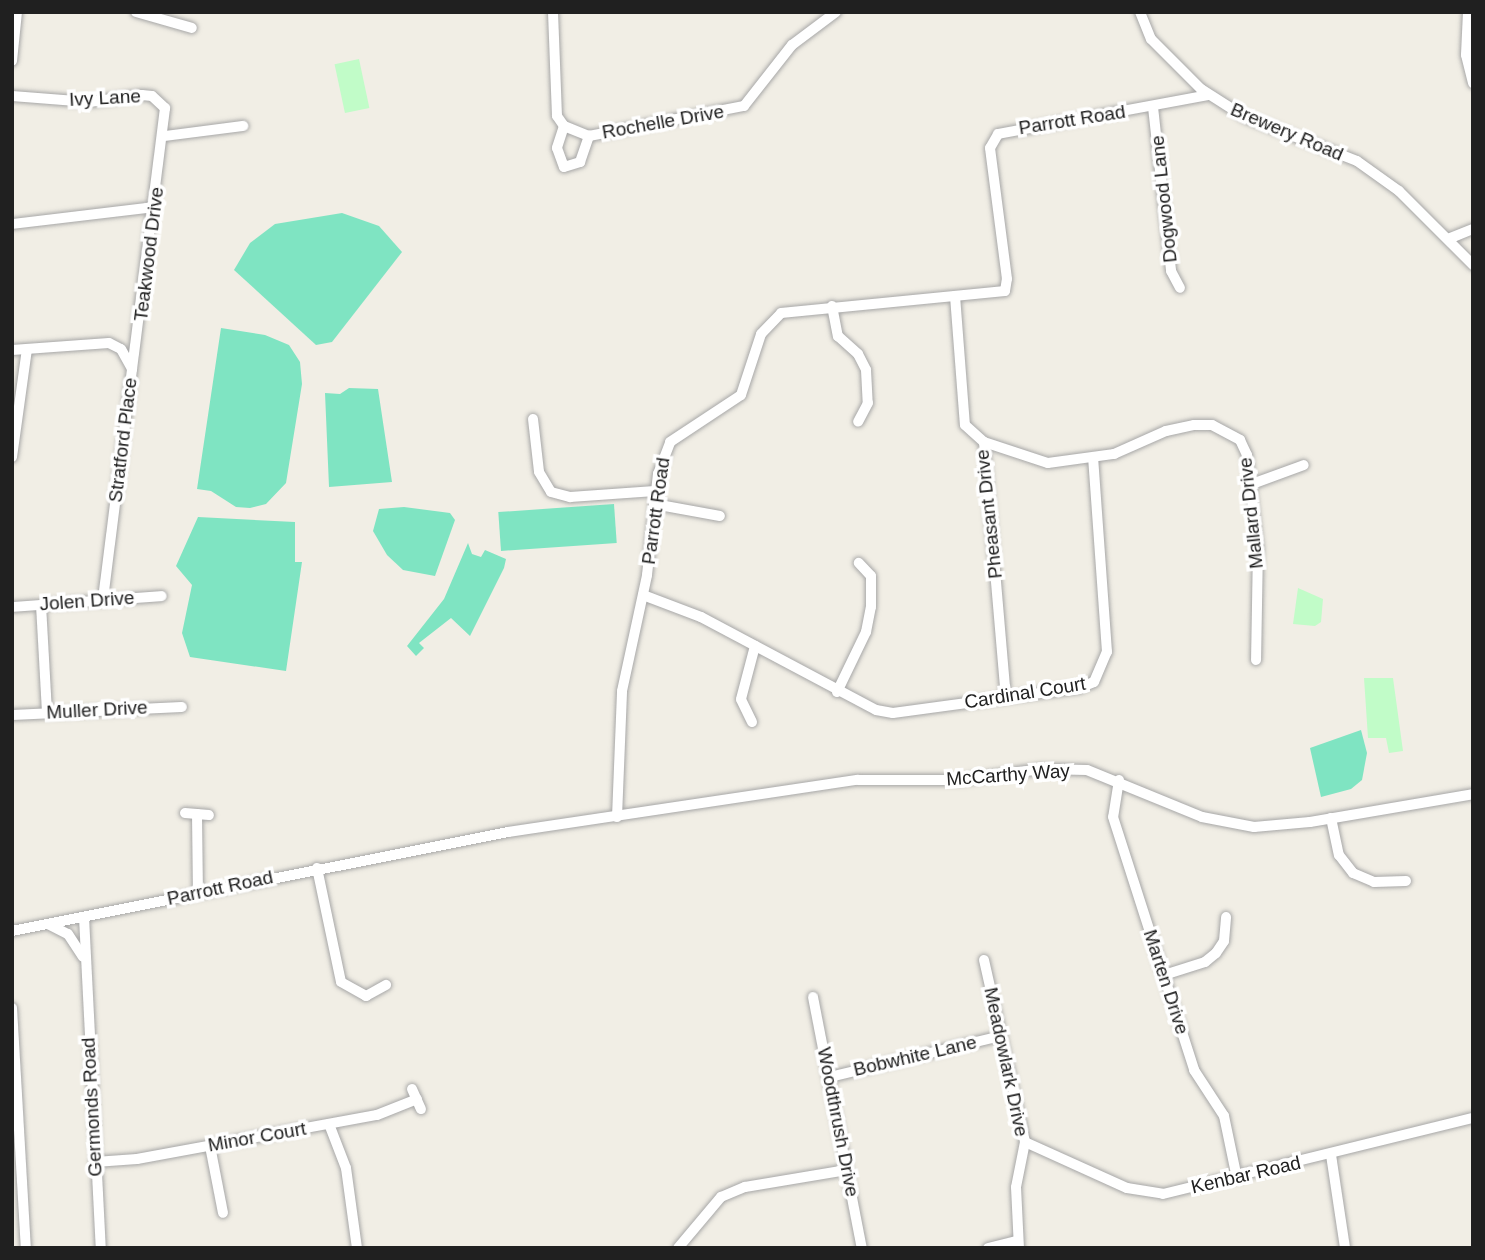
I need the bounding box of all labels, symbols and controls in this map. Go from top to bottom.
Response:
street label: Ivy Lane [69,85,141,111]
street label: Brewery Road [1227,98,1347,166]
street label: Rochelle Drive [600,100,726,144]
street label: Parrott Road [1017,100,1127,140]
street label: Dogwood Lane [1146,134,1182,264]
street label: Teakwood Drive [129,186,169,322]
street label: Stratford Place [104,376,142,504]
street label: Pheasant Drive [971,448,1007,580]
street label: Parrott Road [637,456,675,566]
street label: Mallard Drive [1234,456,1268,570]
street label: Jolen Drive [39,586,135,616]
street label: Cardinal Court [963,672,1087,714]
street label: Muller Drive [46,696,148,724]
street label: McCarthy Way [945,759,1071,791]
street label: Parrott Road [165,866,275,910]
street label: Marten Drive [1138,927,1194,1037]
street label: Meadowlark Drive [979,985,1033,1139]
street label: Bobwhite Lane [851,1031,979,1081]
street label: Germonds Road [77,1037,107,1177]
street label: Woodthrush Drive [812,1045,864,1199]
street label: Minor Court [206,1117,308,1157]
street label: Kenbar Road [1189,1151,1303,1199]

